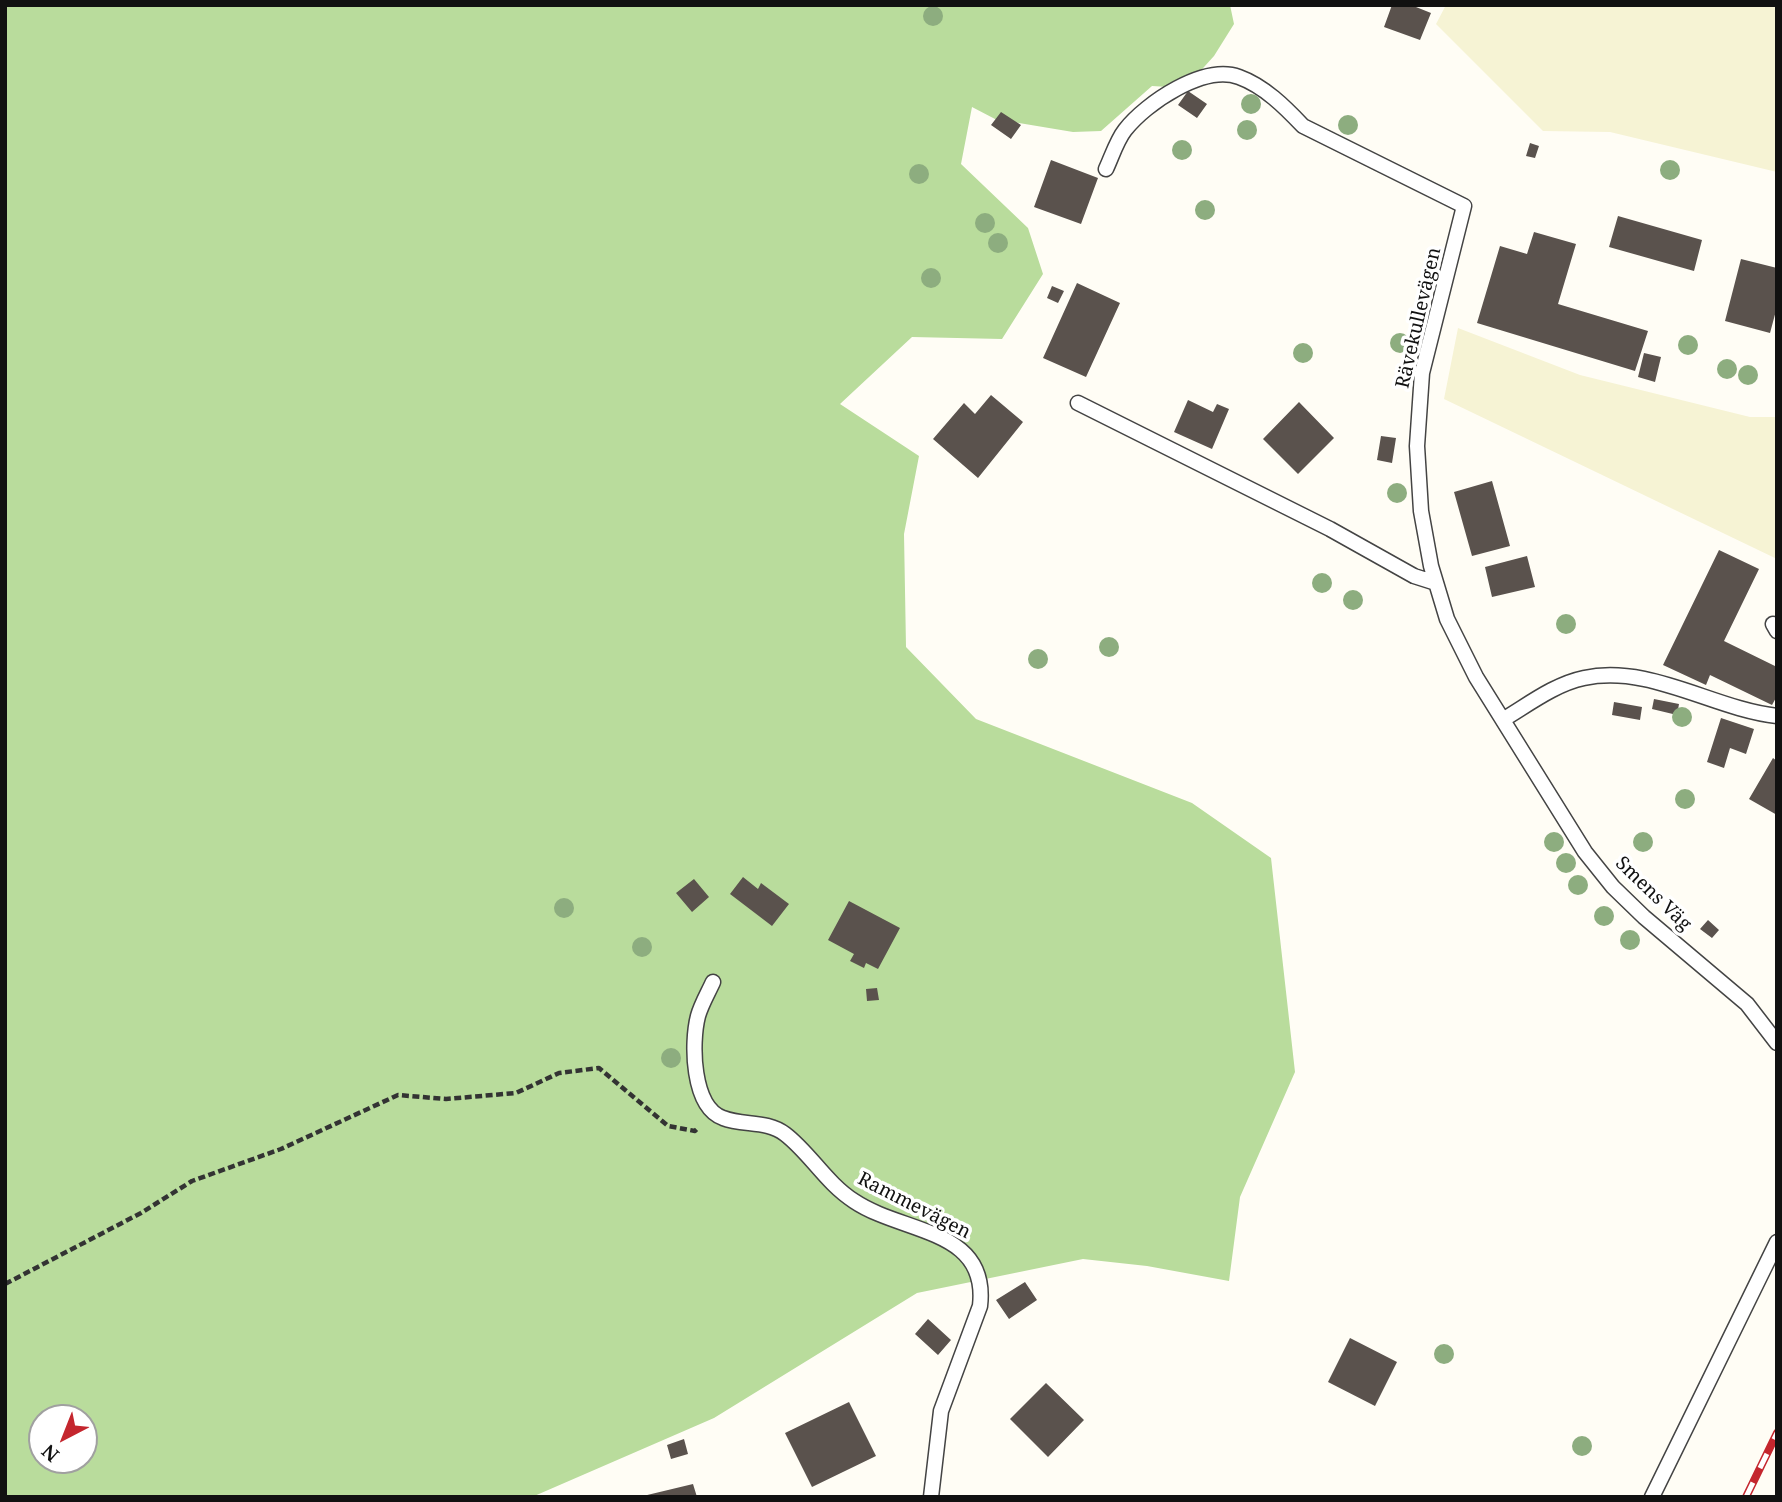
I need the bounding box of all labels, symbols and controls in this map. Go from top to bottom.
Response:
street label: Rävekullevägen [1392,245,1446,391]
street label: Smens Väg [1610,852,1696,936]
street label: Rammevägen [854,1168,974,1244]
north arrow [28,1404,98,1474]
text: N [36,1438,65,1468]

